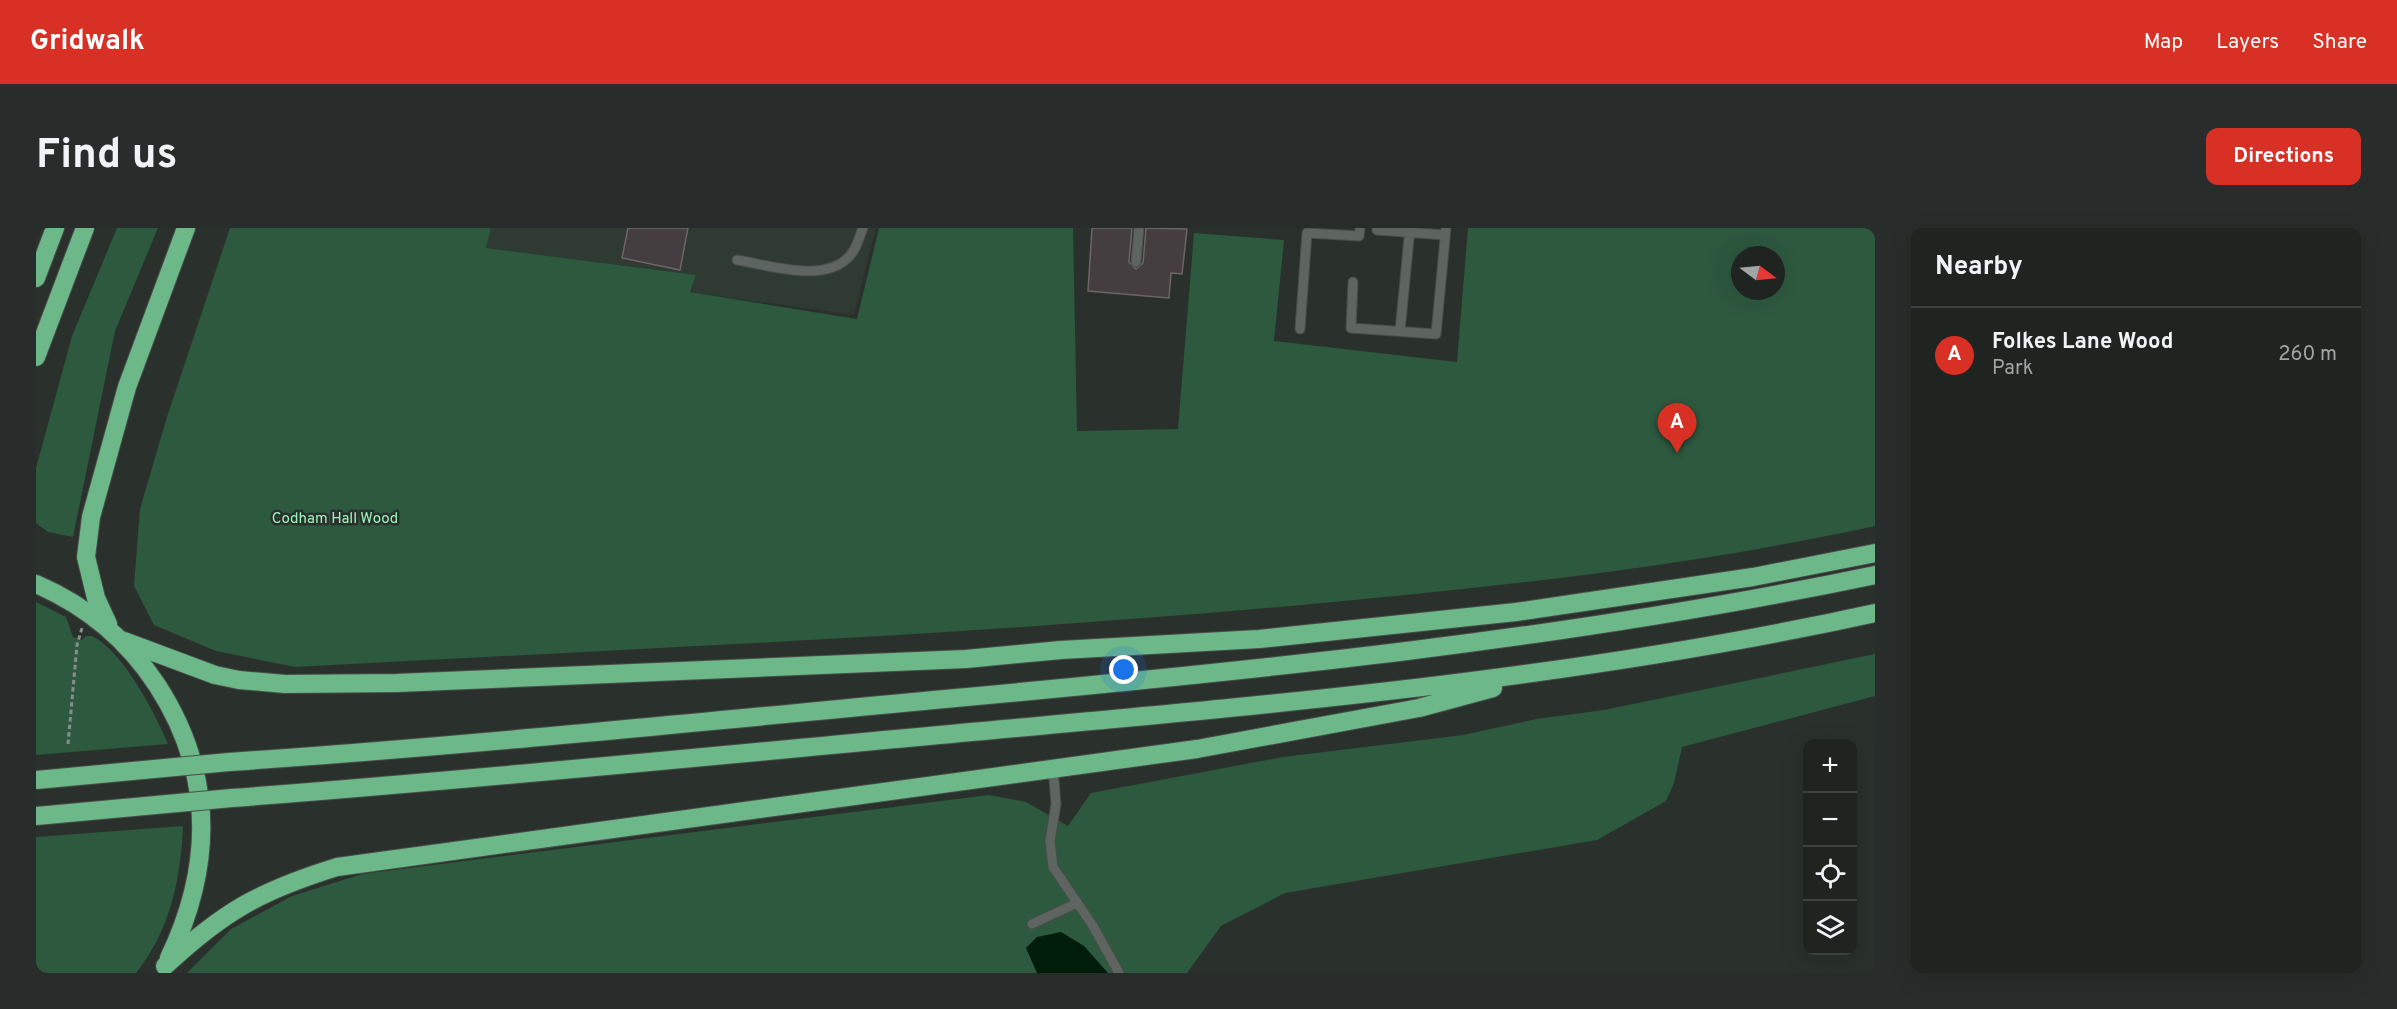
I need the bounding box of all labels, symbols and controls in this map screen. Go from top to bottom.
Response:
text: Gridwalk [30,24,145,60]
text: Map [2144,29,2183,56]
text: Layers [2216,29,2279,56]
text: Share [2312,29,2367,56]
button: Directions [2206,128,2361,185]
text: Find us [36,130,177,183]
north arrow [1731,246,1785,300]
text: Nearby [1935,251,2023,284]
text: Folkes Lane Wood [1992,329,2173,356]
text: A [1947,342,1962,368]
text: 260 m [2278,342,2337,368]
text: Park [1992,356,2033,382]
pin: A [1658,404,1696,453]
park label: Codham Hall Wood [272,510,398,529]
your location [1109,655,1138,684]
map controls [1803,739,1857,955]
button: + [1803,739,1857,793]
button: − [1803,793,1857,847]
button: locate [1803,847,1857,901]
button: layers [1803,901,1857,955]

